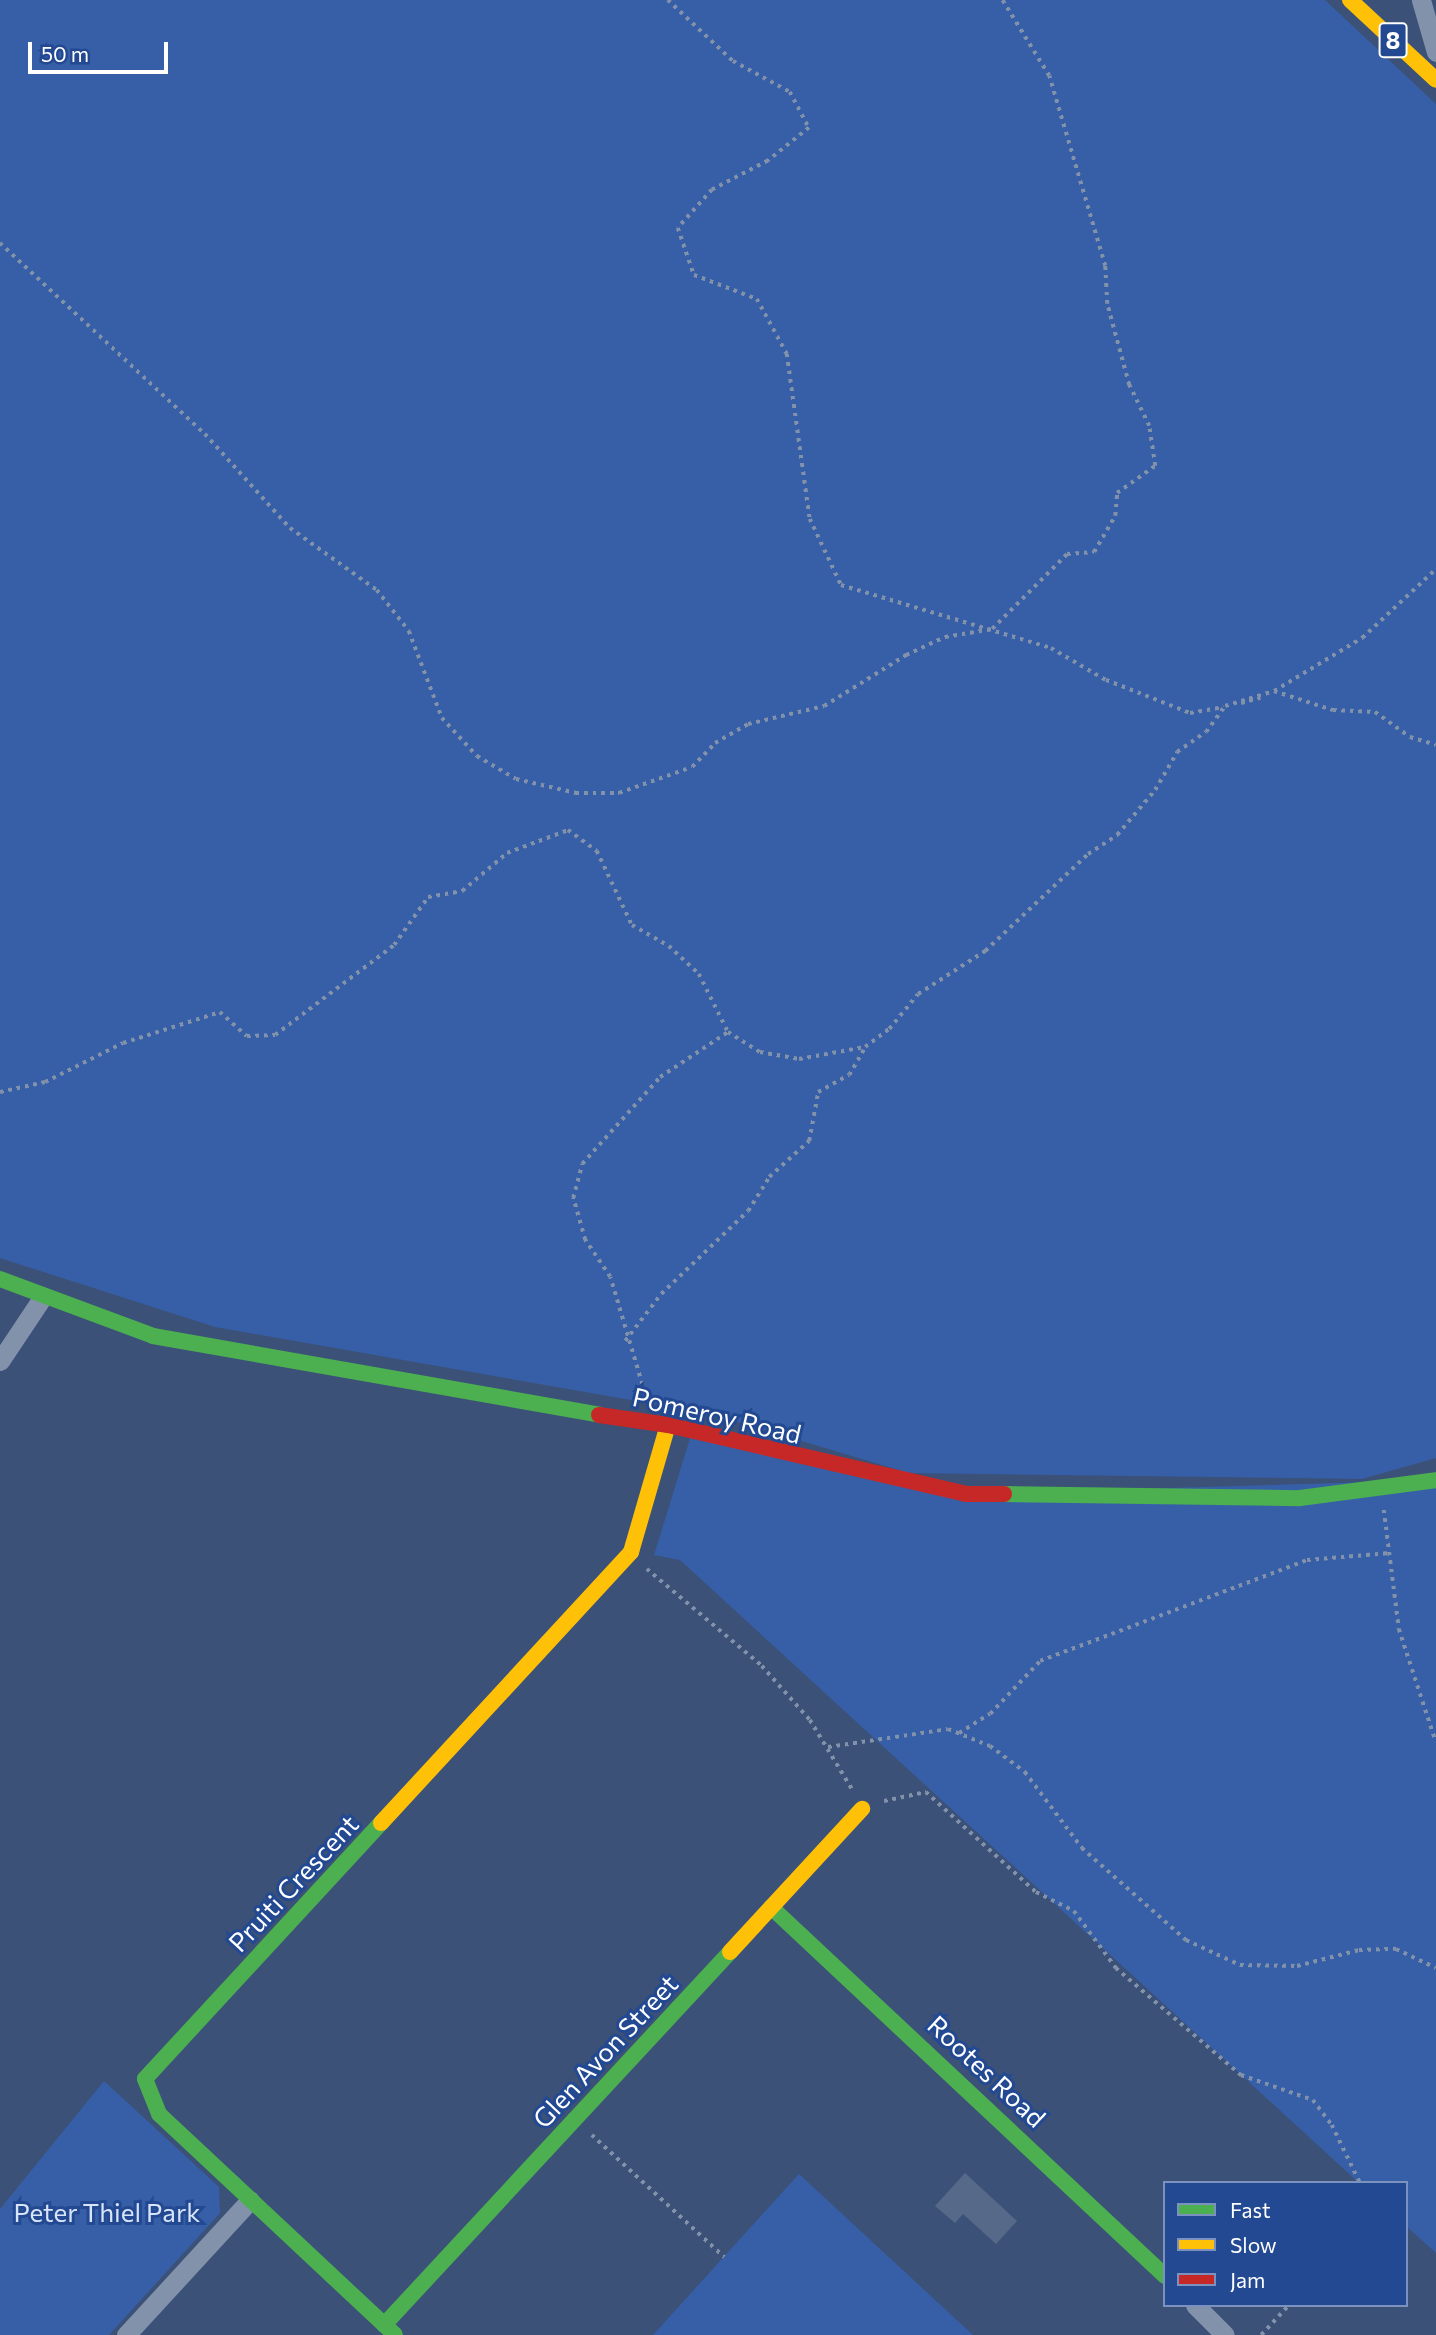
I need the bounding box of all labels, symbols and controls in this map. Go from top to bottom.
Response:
road number: 8 [1377,20,1409,60]
scale bar [32,28,172,72]
text: 50 m [41,41,89,66]
street label: Pomeroy Road [630,1380,804,1450]
street label: Pruiti Crescent [222,1808,364,1958]
street label: Glen Avon Street [526,1968,684,2134]
street label: Rootes Road [922,2009,1052,2133]
legend [1163,2181,1408,2307]
park label: Peter Thiel Park [14,2196,200,2228]
text: Fast [1230,2197,1271,2222]
text: Slow [1230,2232,1277,2257]
text: Jam [1230,2267,1265,2292]

